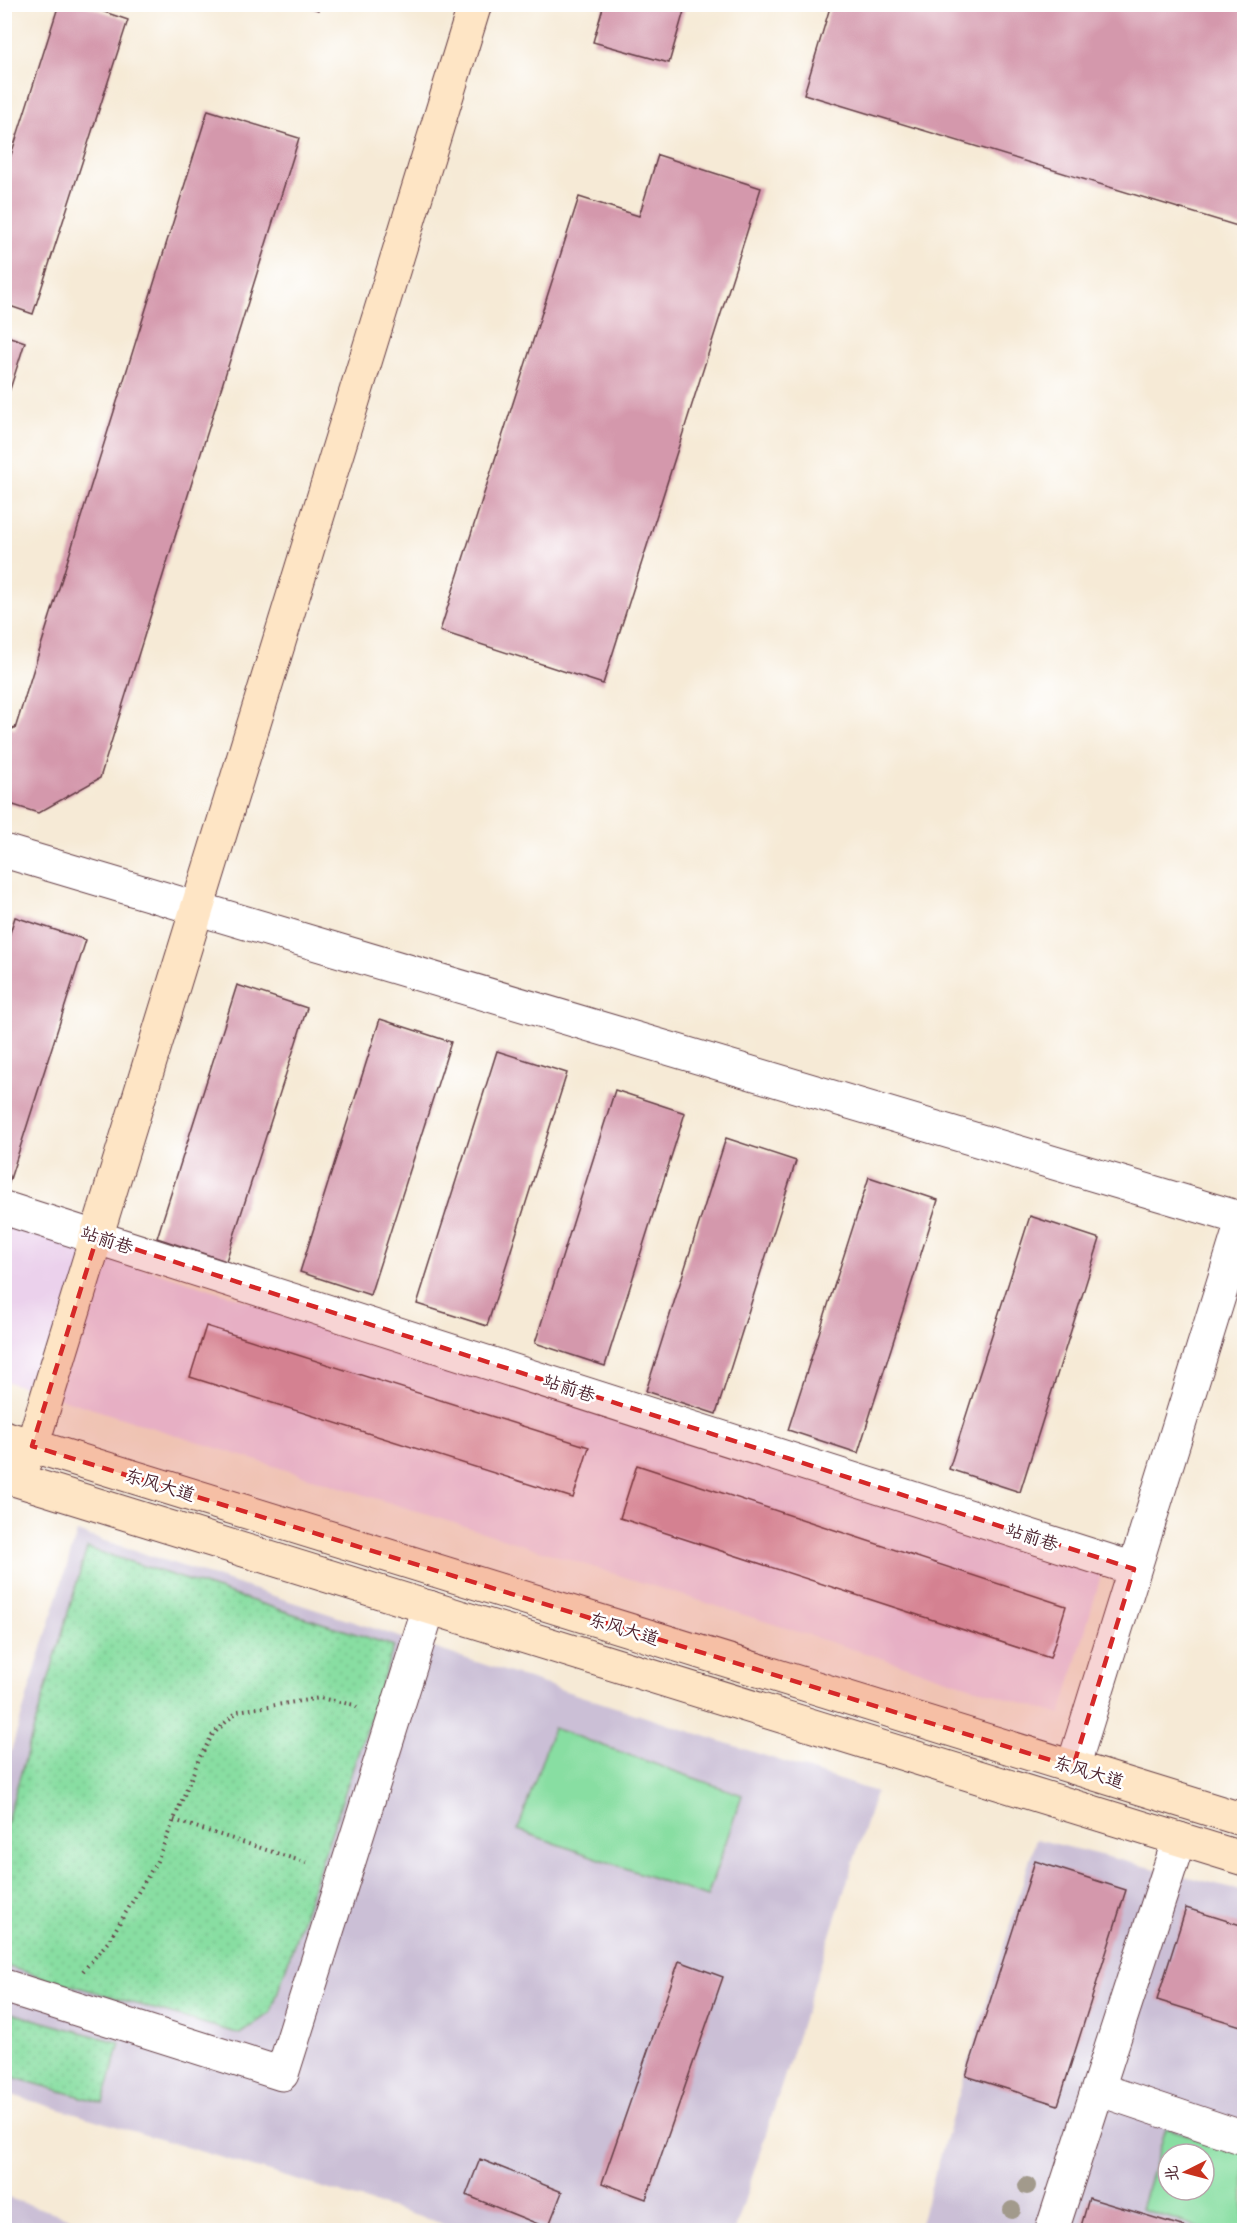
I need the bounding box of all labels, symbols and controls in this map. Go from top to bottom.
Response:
street label: 站前巷 [78,1220,136,1259]
street label: 站前巷 [540,1368,598,1407]
street label: 东风大道 [122,1463,198,1506]
street label: 站前巷 [1003,1517,1061,1556]
street label: 东风大道 [586,1607,662,1650]
street label: 东风大道 [1051,1750,1127,1793]
north arrow [1156,2142,1216,2202]
text: 北 [1160,2165,1182,2183]

